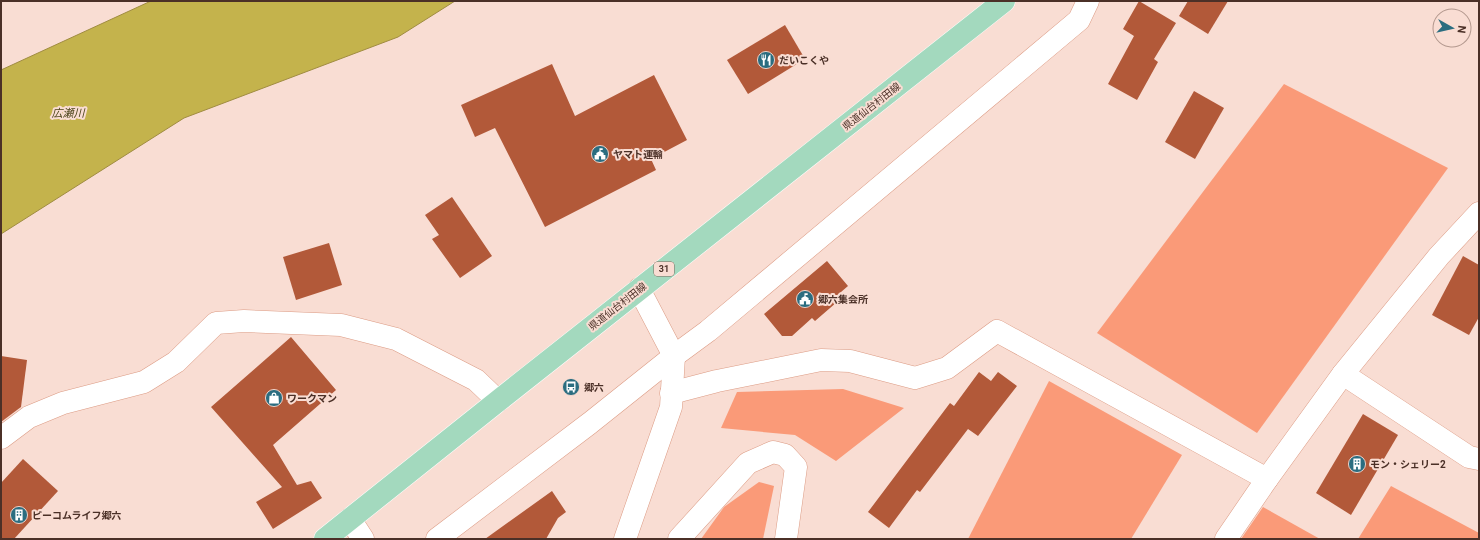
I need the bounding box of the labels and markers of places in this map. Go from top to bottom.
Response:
restaurant icon: だいこくや [756,50,776,70]
place label: だいこくや [779,55,829,66]
public building icon: ヤマト運輸 [590,144,610,164]
place label: ヤマト運輸 [613,149,663,160]
public building icon: 郷六集会所 [795,289,815,309]
place label: 郷六集会所 [818,294,868,305]
bus stop icon: 郷六 [561,377,581,397]
place label: 郷六 [584,382,604,393]
shop icon: ワークマン [264,388,284,408]
place label: ワークマン [287,393,337,404]
building icon: モン・シェリー2 [1347,454,1367,474]
place label: モン・シェリー2 [1370,459,1446,470]
building icon: ピーコムライフ郷六 [9,505,29,525]
place label: ピーコムライフ郷六 [32,510,122,521]

